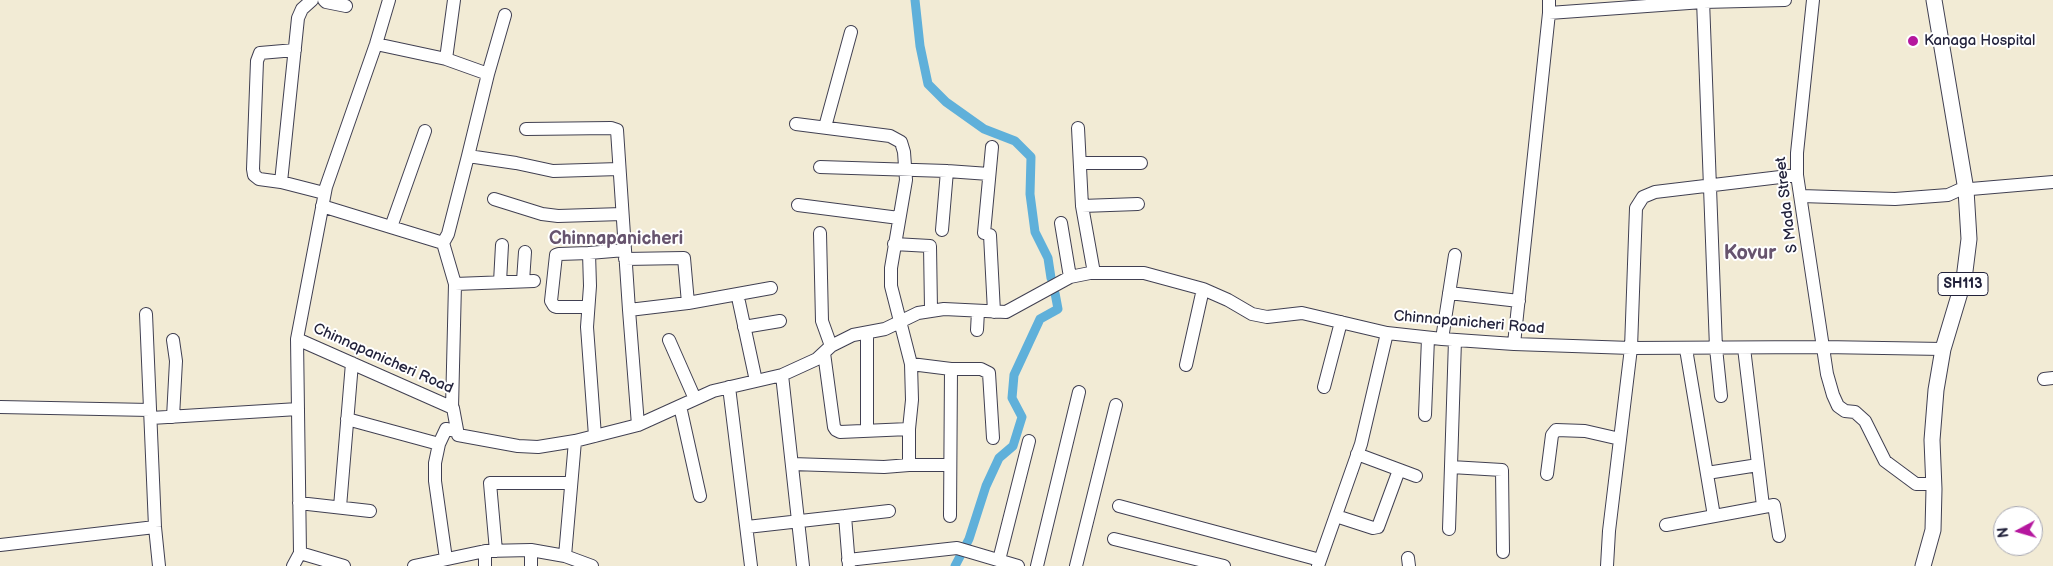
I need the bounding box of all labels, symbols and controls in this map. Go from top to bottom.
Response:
place label: Kanaga Hospital [1924,32,2035,50]
marker: Kanaga Hospital [1906,34,1920,48]
street label: S Mada Street [1772,156,1802,254]
district label: Chinnapanicheri [549,228,683,250]
district label: Kovur [1724,242,1776,266]
road number: SH113 [1938,272,1988,296]
street label: Chinnapanicheri Road [1393,307,1545,339]
street label: Chinnapanicheri Road [310,320,456,398]
north arrow [1993,506,2043,556]
text: N [1995,526,2013,539]

